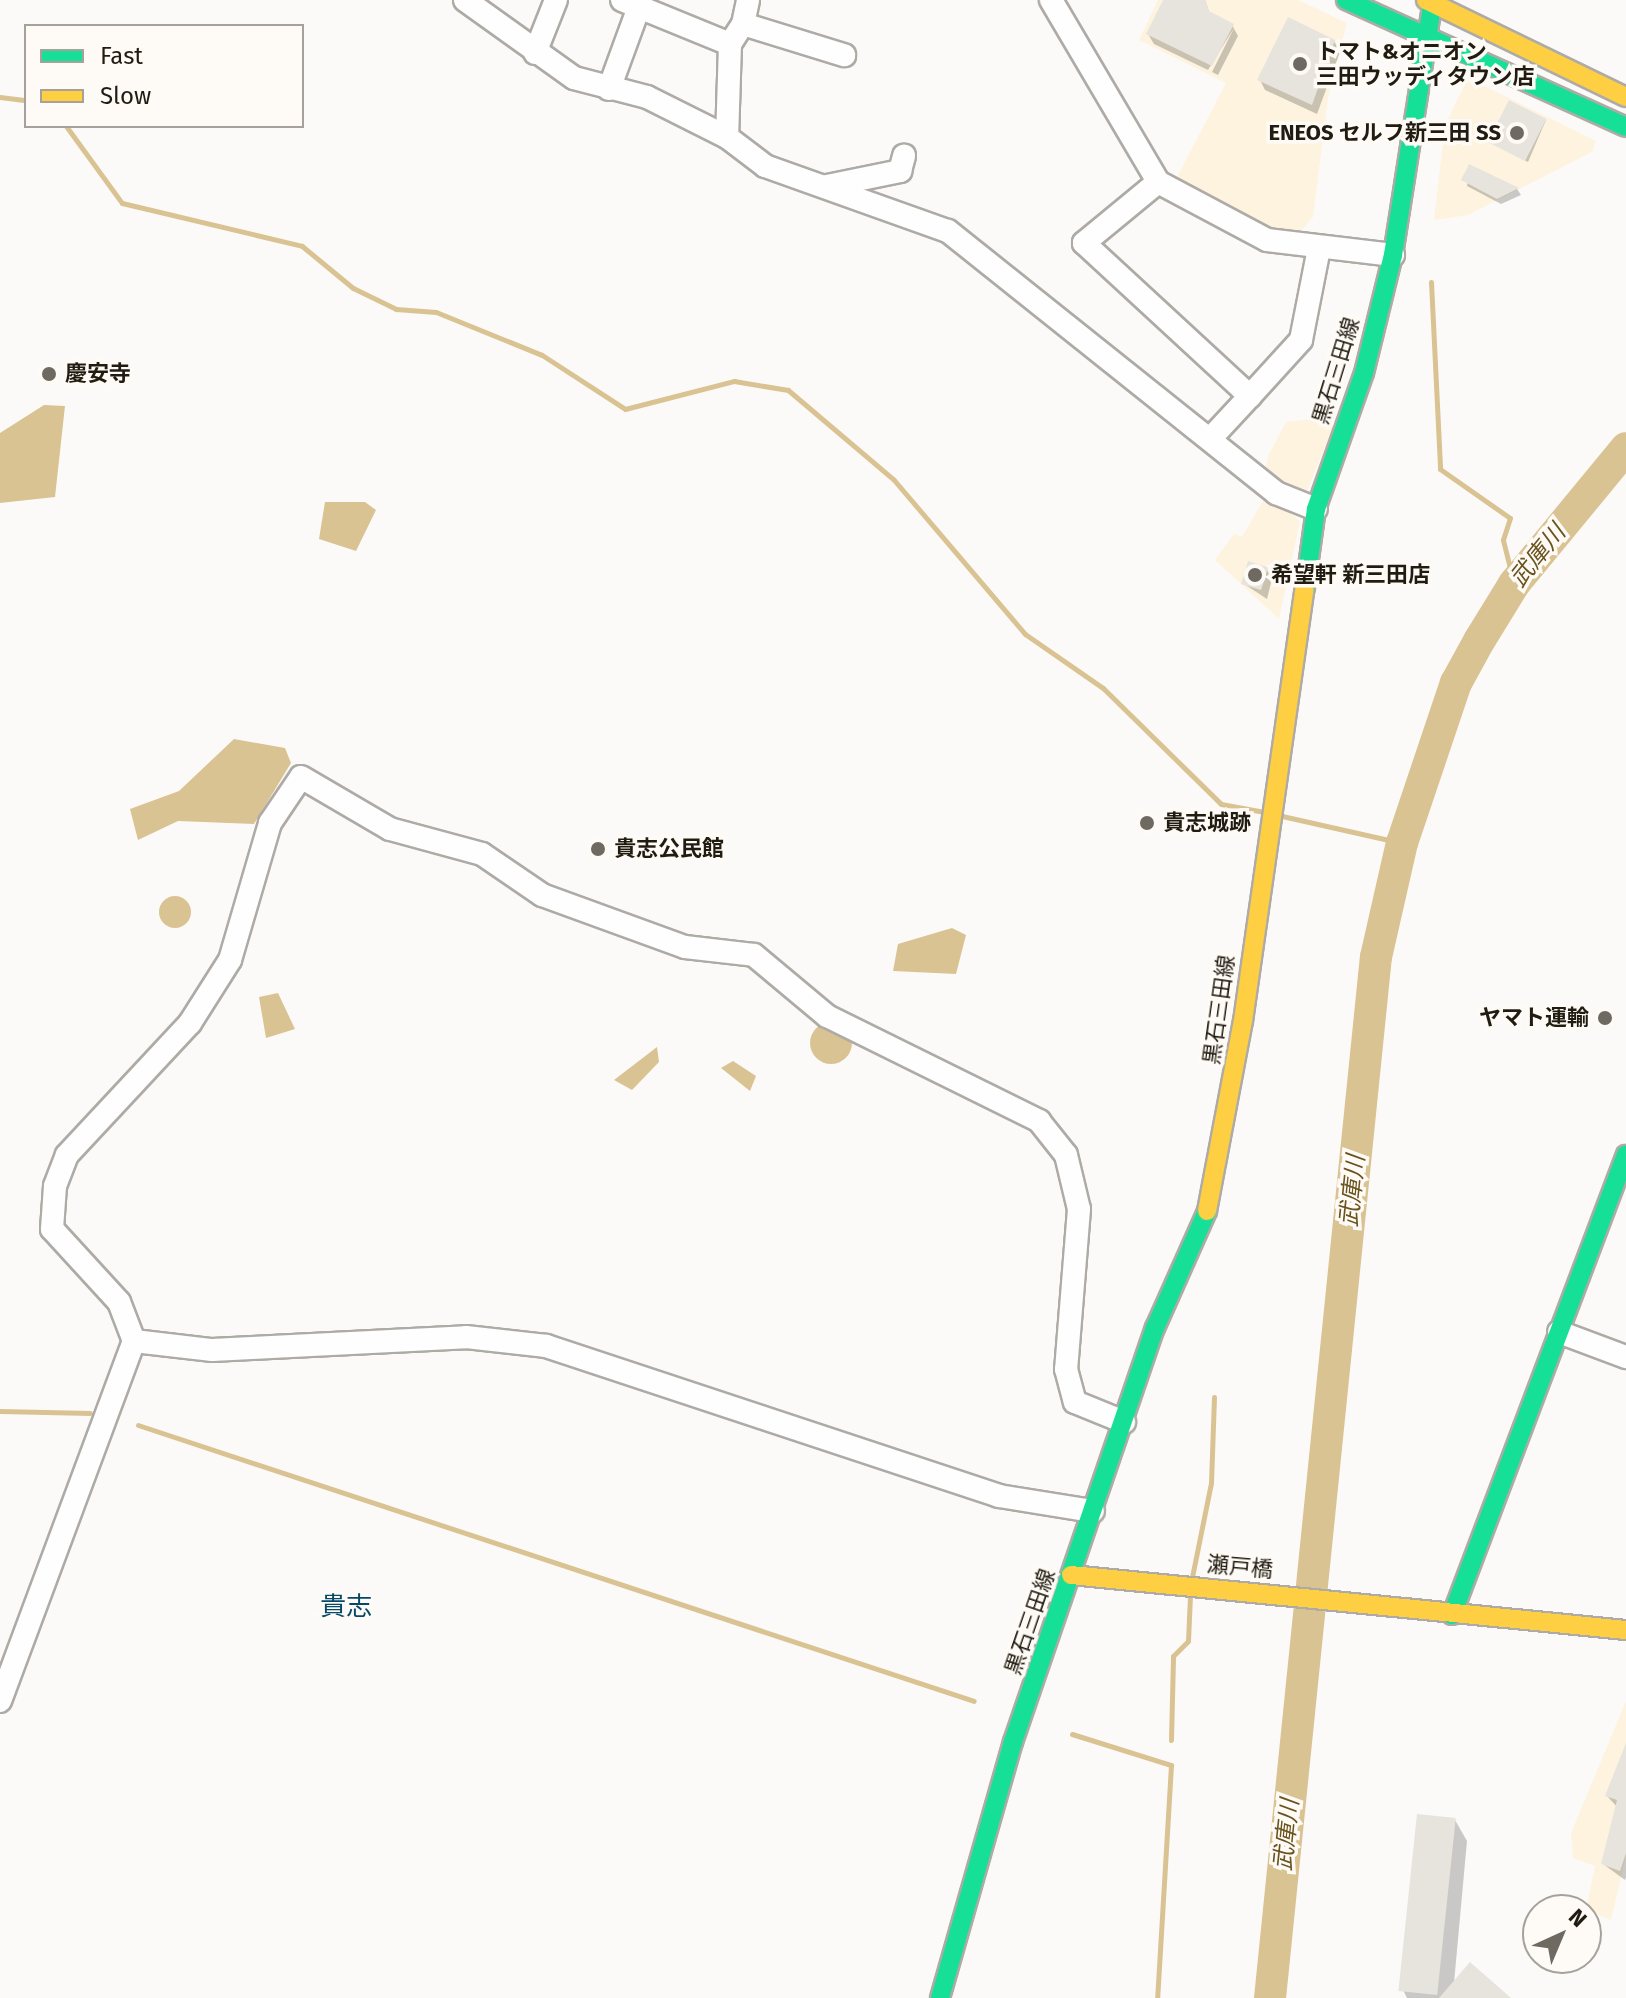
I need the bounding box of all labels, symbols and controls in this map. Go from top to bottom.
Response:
legend [24,24,304,128]
place label: トマト&オニオン 三田ウッディタウン店 [1316,38,1536,90]
text: Fast [100,42,143,70]
marker: トマト&オニオン 三田ウッディタウン店 [1291,55,1309,73]
text: Slow [100,82,151,110]
place label: ENEOS セルフ新三田 SS [1268,120,1501,146]
marker: ENEOS セルフ新三田 SS [1508,124,1526,142]
street label: 黒石三田線 [1307,315,1365,427]
place label: 慶安寺 [65,361,131,387]
marker: 慶安寺 [40,365,58,383]
water label: 武庫川 [1504,519,1572,593]
place label: 希望軒 新三田店 [1271,562,1430,588]
marker: 希望軒 新三田店 [1246,566,1264,584]
place label: 貴志城跡 [1163,810,1251,836]
marker: 貴志城跡 [1138,814,1156,832]
place label: 貴志公民館 [614,836,724,862]
marker: 貴志公民館 [589,840,607,858]
street label: 黒石三田線 [1198,954,1240,1066]
place label: ヤマト運輸 [1479,1005,1589,1031]
marker: ヤマト運輸 [1596,1009,1614,1027]
water label: 武庫川 [1335,1154,1371,1228]
street label: 瀬戸橋 [1206,1551,1274,1583]
street label: 黒石三田線 [1000,1566,1060,1678]
district label: 貴志 [320,1591,372,1623]
water label: 武庫川 [1269,1798,1305,1872]
north arrow [1522,1894,1602,1974]
text: N [1563,1903,1592,1933]

